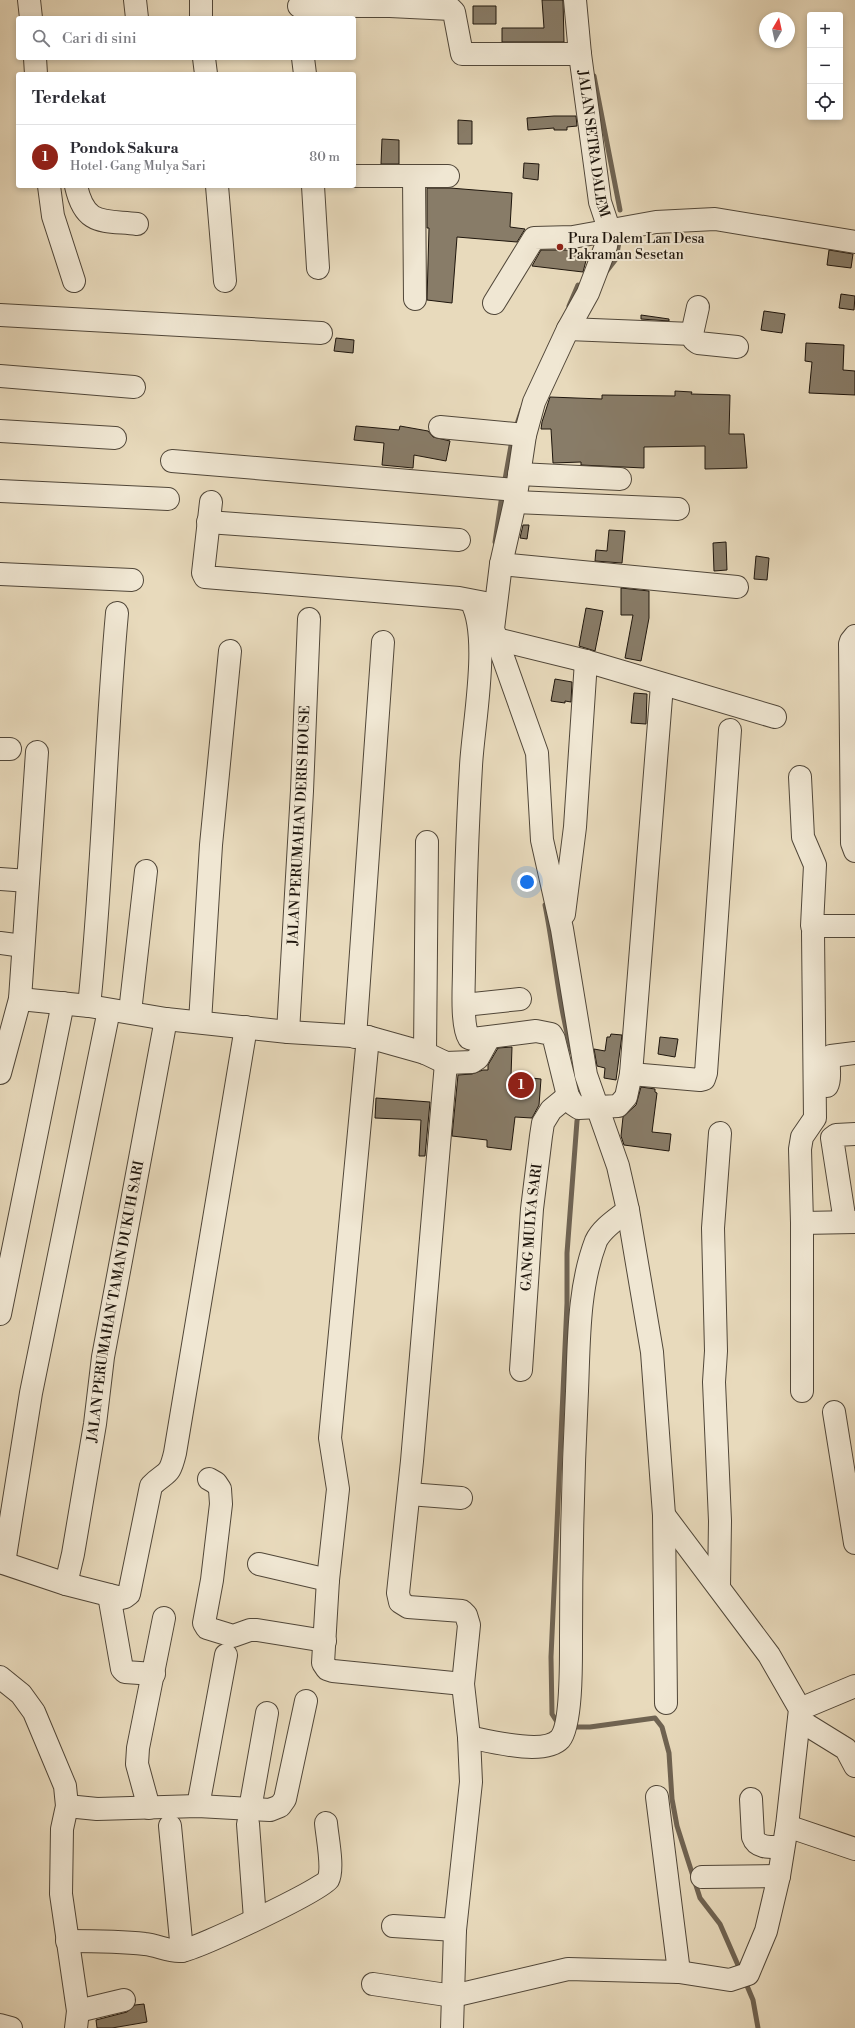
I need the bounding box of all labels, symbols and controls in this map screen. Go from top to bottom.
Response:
north arrow [759,12,795,48]
map controls [807,12,843,120]
button: + [807,12,843,48]
search box [16,16,356,60]
icon: search [30,27,52,49]
text: Cari di sini [62,29,137,48]
button: − [807,48,843,84]
street label: JALAN SETRA DALEM [573,68,614,220]
button: locate [807,84,843,120]
text: Terdekat [32,87,106,109]
text: Pondok Sakura [70,139,179,158]
text: 1 [42,149,48,165]
text: 80 m [309,149,340,165]
text: Hotel · Gang Mulya Sari [70,158,206,174]
place label: Pura Dalem Lan Desa Pakraman Sesetan [568,230,706,264]
marker: Pura Dalem Lan Desa Pakraman Sesetan [555,242,565,252]
street label: JALAN PERUMAHAN DERIS HOUSE [284,705,314,947]
your location [517,872,537,892]
pin: 1 [508,1070,534,1100]
street label: JALAN PERUMAHAN TAMAN DUKUH SARI [83,1158,149,1445]
street label: GANG MULYA SARI [517,1162,547,1292]

